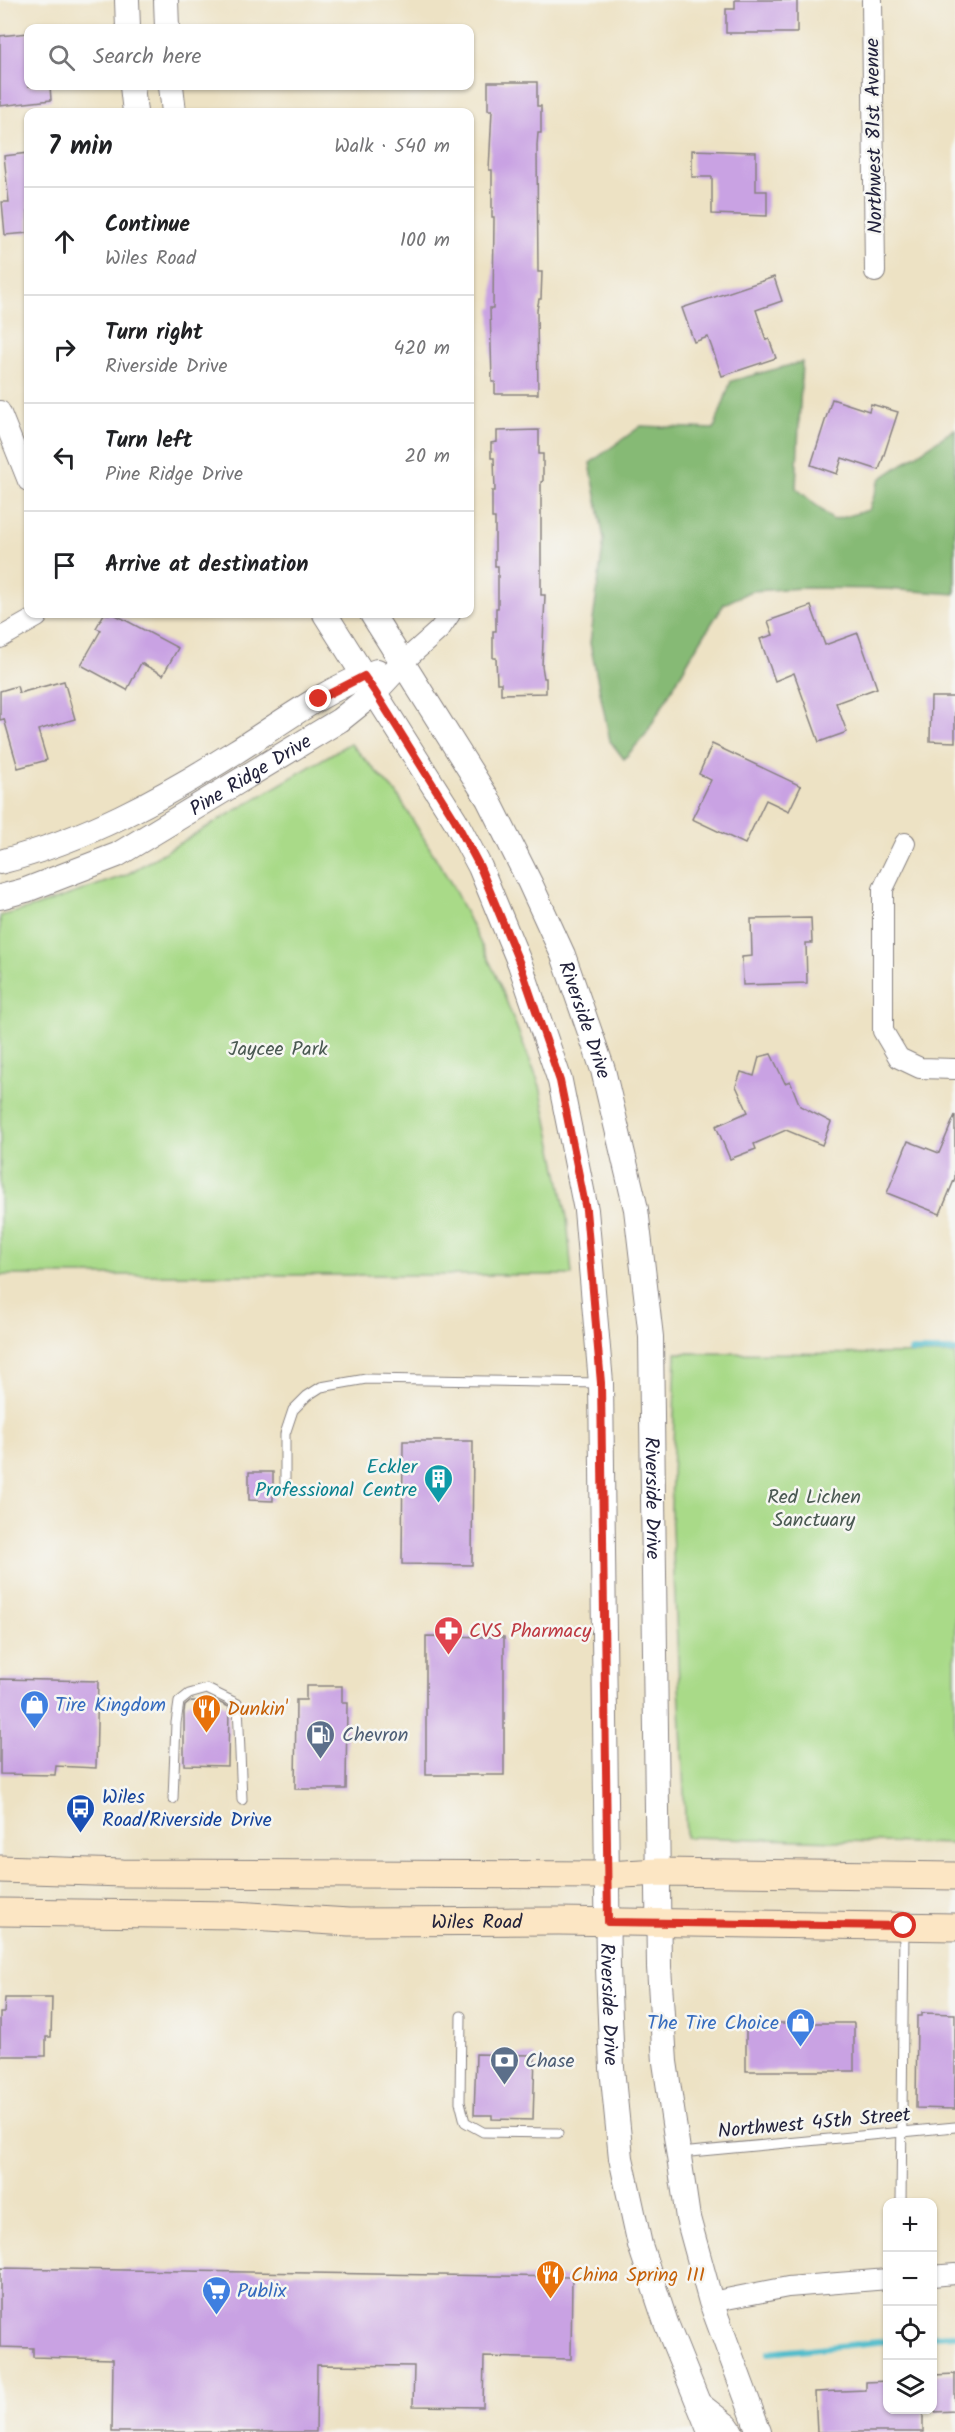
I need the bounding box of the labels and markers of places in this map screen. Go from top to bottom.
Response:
place label: Eckler Professional Centre [255,1452,418,1507]
building icon: Eckler Professional Centre [422,1462,454,1504]
pharmacy icon: CVS Pharmacy [432,1614,464,1656]
place label: CVS Pharmacy [469,1616,592,1648]
shop icon: Tire Kingdom [18,1688,50,1730]
place label: Tire Kingdom [55,1690,166,1722]
restaurant icon: Dunkin' [190,1692,222,1734]
place label: Dunkin' [227,1694,289,1726]
fuel station icon: Chevron [305,1718,337,1760]
place label: Chevron [342,1720,408,1752]
place label: Wiles Road/Riverside Drive [102,1782,272,1837]
bus stop icon: Wiles Road/Riverside Drive [65,1792,97,1834]
shop icon: The Tire Choice [784,2006,816,2048]
place label: The Tire Choice [647,2008,779,2040]
bank icon: Chase [488,2044,520,2086]
place label: Chase [525,2046,575,2078]
restaurant icon: China Spring III [534,2258,566,2300]
place label: China Spring III [571,2260,705,2292]
supermarket icon: Publix [200,2274,232,2316]
place label: Publix [237,2276,287,2308]

